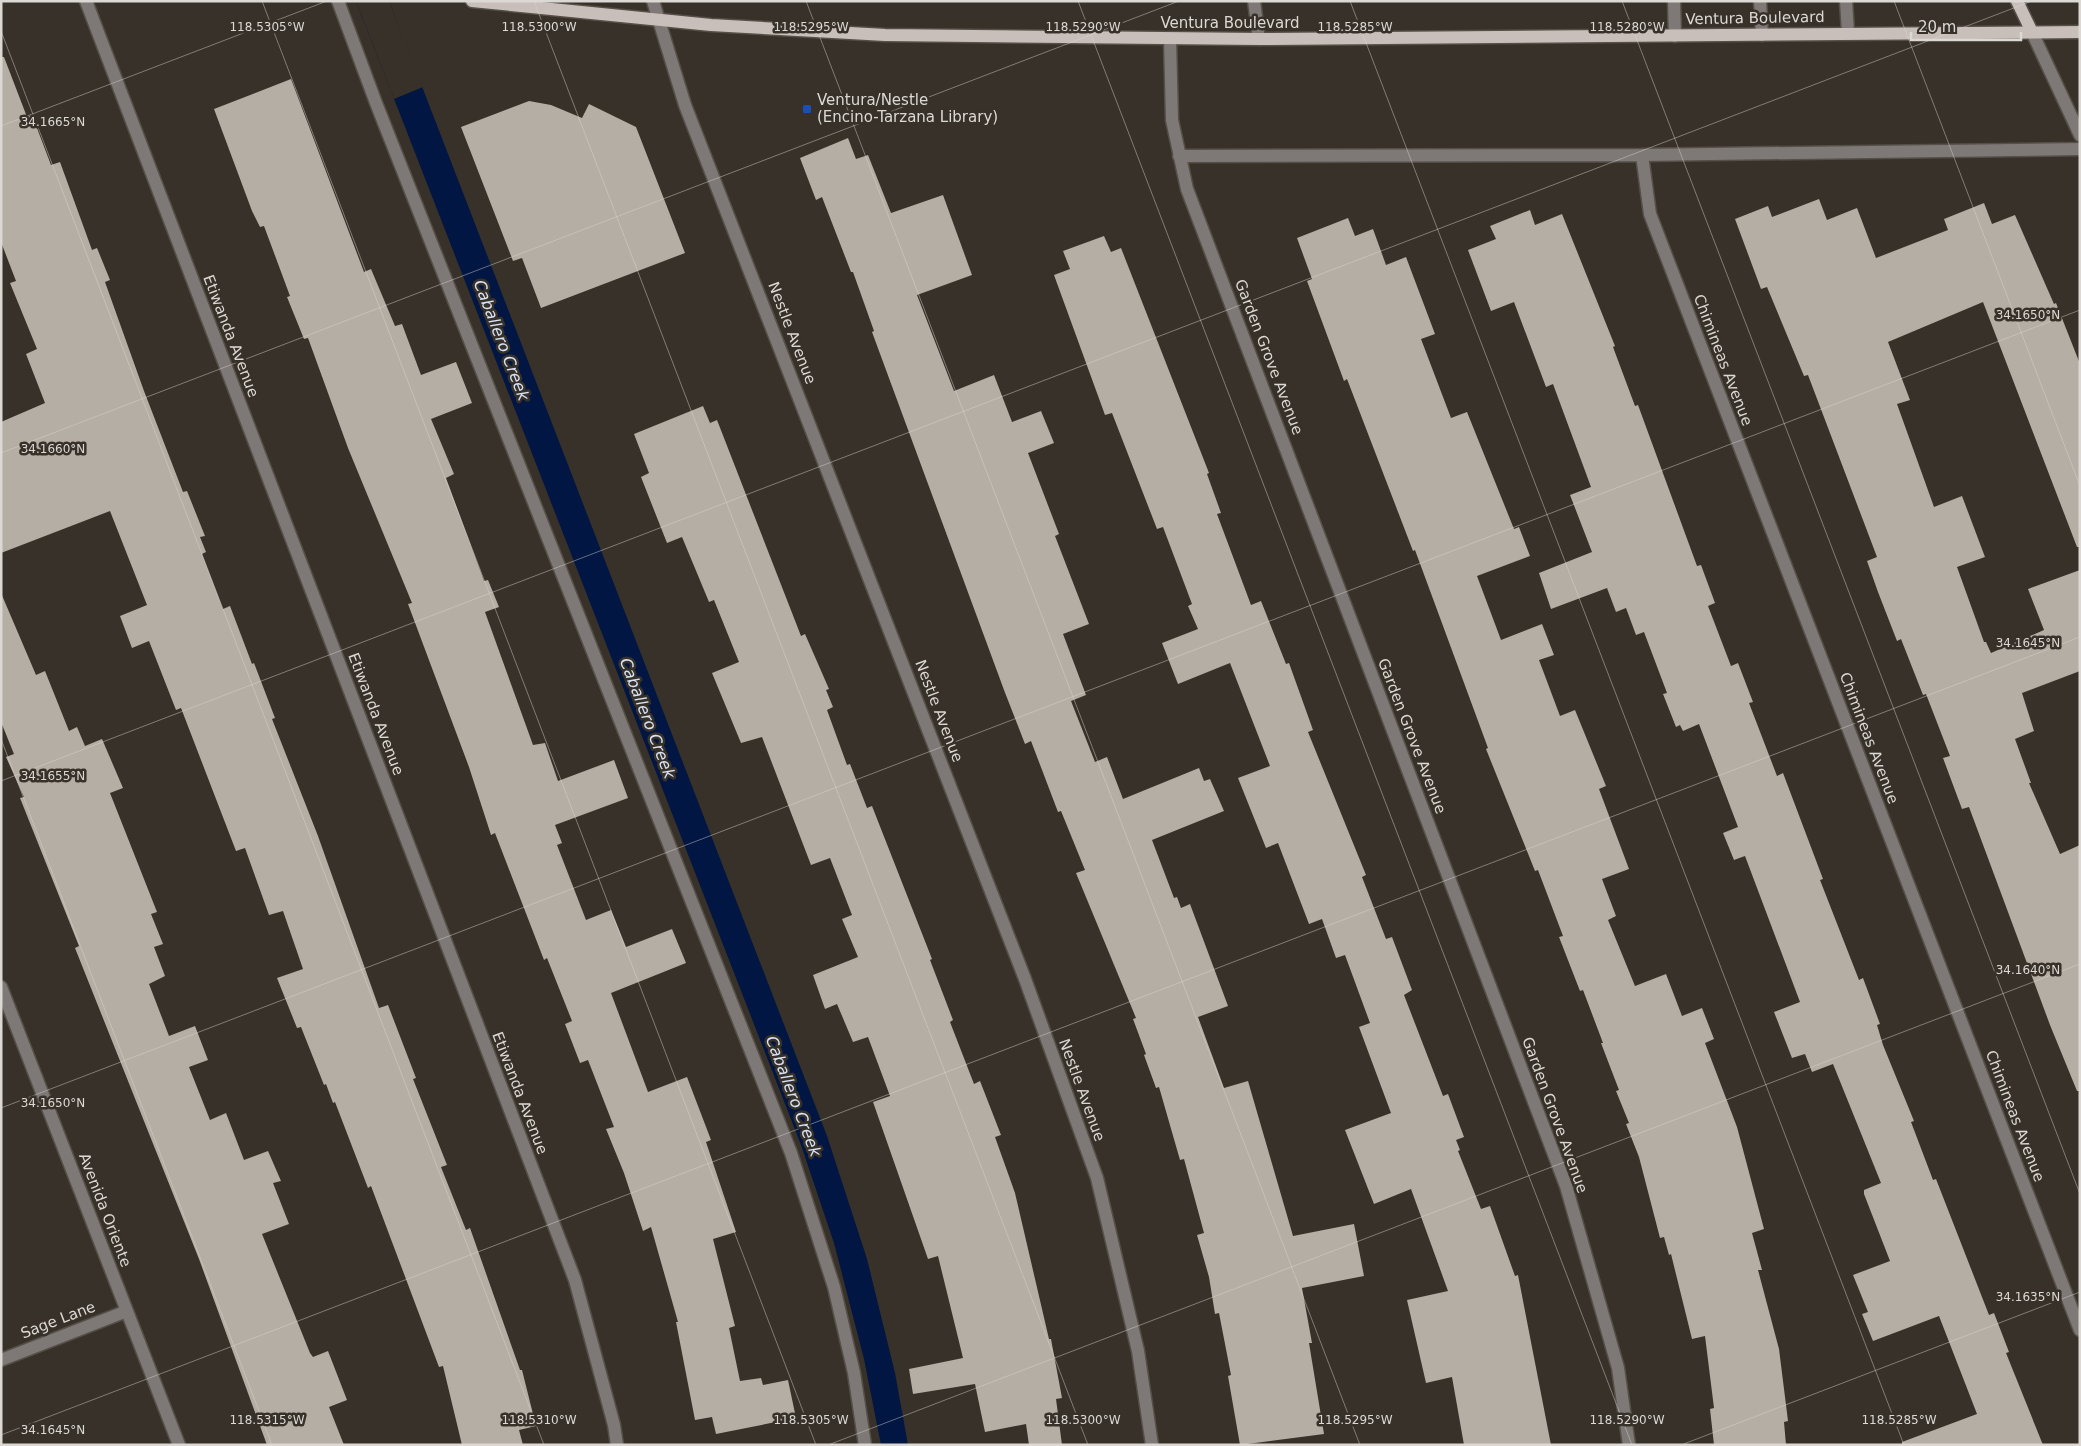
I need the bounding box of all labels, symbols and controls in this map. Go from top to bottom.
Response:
street label: Ventura Boulevard [1685,8,1825,28]
scale bar [1911,10,2021,42]
street label: Ventura Boulevard [1160,14,1300,32]
text: 20 m [1918,18,1956,36]
text: 118.5305°W [229,20,305,34]
text: 118.5300°W [501,20,577,34]
text: 118.5295°W [773,20,849,34]
text: 118.5290°W [1045,20,1121,34]
text: 118.5285°W [1317,20,1393,34]
text: 118.5280°W [1589,20,1665,34]
place label: Ventura/Nestle (Encino-Tarzana Library) [817,91,998,126]
marker: Ventura/Nestle (Encino-Tarzana Library) [801,103,813,115]
text: 34.1665°N [21,115,85,129]
street label: Etiwanda Avenue [199,272,263,400]
water label: Caballero Creek [470,277,534,404]
street label: Garden Grove Avenue [1231,277,1307,437]
street label: Nestle Avenue [764,279,820,387]
street label: Chimineas Avenue [1690,292,1756,428]
text: 34.1650°N [1996,308,2060,322]
text: 34.1660°N [21,442,85,456]
text: 34.1645°N [1996,636,2060,650]
street label: Etiwanda Avenue [344,650,408,778]
water label: Caballero Creek [616,655,680,782]
street label: Garden Grove Avenue [1374,656,1450,816]
street label: Nestle Avenue [911,657,967,765]
street label: Chimineas Avenue [1836,670,1902,806]
text: 34.1655°N [21,769,85,783]
text: 34.1640°N [1996,963,2060,977]
street label: Etiwanda Avenue [488,1029,552,1157]
water label: Caballero Creek [762,1033,826,1160]
street label: Garden Grove Avenue [1518,1034,1592,1196]
street label: Nestle Avenue [1055,1036,1109,1144]
street label: Chimineas Avenue [1982,1048,2048,1184]
text: 34.1650°N [21,1096,85,1110]
street label: Avenida Oriente [75,1150,135,1270]
text: 34.1635°N [1996,1290,2060,1304]
street label: Sage Lane [18,1298,98,1342]
text: 118.5315°W [229,1413,305,1427]
text: 118.5310°W [501,1413,577,1427]
text: 118.5305°W [773,1413,849,1427]
text: 118.5300°W [1045,1413,1121,1427]
text: 118.5295°W [1317,1413,1393,1427]
text: 118.5290°W [1589,1413,1665,1427]
text: 118.5285°W [1861,1413,1937,1427]
text: 34.1645°N [21,1423,85,1437]

